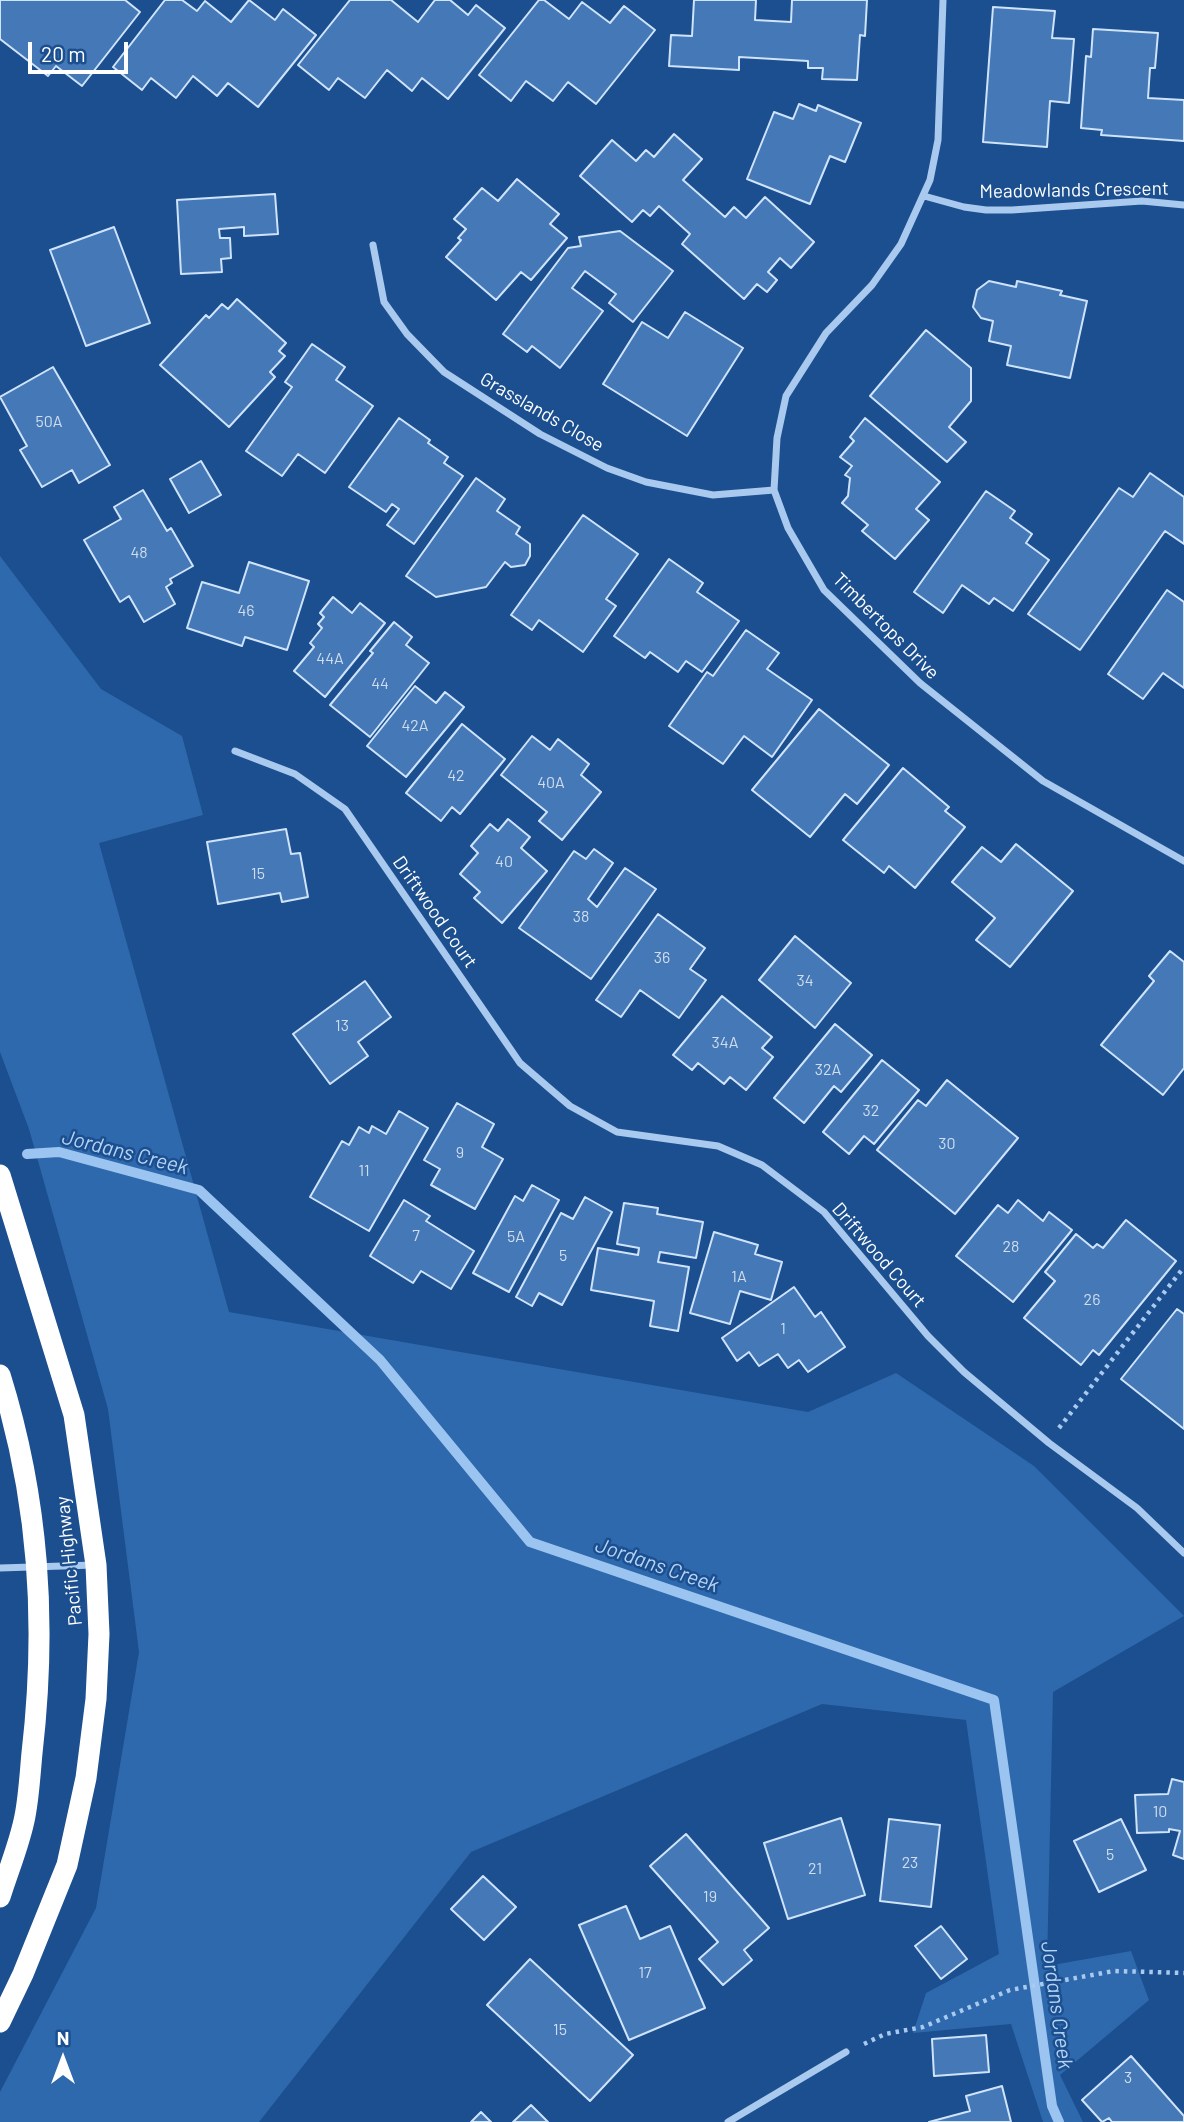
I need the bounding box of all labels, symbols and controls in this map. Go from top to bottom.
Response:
scale bar [32,28,131,72]
text: 20 m [41,41,86,66]
street label: Meadowlands Crescent [979,177,1169,203]
street label: Grasslands Close [476,367,608,457]
house number: 50A [36,412,62,432]
house number: 48 [130,543,148,563]
street label: Timbertops Drive [828,568,944,684]
house number: 46 [237,601,255,621]
house number: 44A [316,649,344,669]
house number: 44 [371,674,389,694]
house number: 42A [401,716,429,736]
house number: 42 [447,766,465,786]
house number: 40A [537,773,565,793]
street label: Driftwood Court [388,852,482,972]
house number: 40 [495,852,513,872]
house number: 15 [251,864,265,884]
house number: 38 [573,907,589,927]
house number: 36 [654,948,670,968]
house number: 34 [796,971,814,991]
house number: 13 [335,1016,349,1036]
house number: 34A [712,1033,738,1053]
house number: 32A [815,1060,841,1080]
house number: 32 [863,1101,879,1121]
water label: Jordans Creek [59,1124,191,1180]
house number: 30 [938,1134,956,1154]
house number: 9 [456,1143,464,1163]
house number: 11 [358,1161,370,1181]
street label: Driftwood Court [827,1198,931,1312]
house number: 7 [412,1226,420,1246]
house number: 5A [507,1227,525,1247]
house number: 28 [1003,1237,1019,1257]
house number: 5 [559,1246,567,1266]
house number: 1A [731,1267,747,1287]
house number: 26 [1084,1290,1100,1310]
house number: 1 [780,1319,786,1339]
street label: Pacific Highway [51,1495,87,1627]
water label: Jordans Creek [592,1532,722,1598]
house number: 10 [1153,1802,1167,1822]
house number: 5 [1106,1845,1114,1865]
house number: 23 [902,1853,918,1873]
house number: 21 [808,1859,822,1879]
house number: 19 [703,1887,717,1907]
water label: Jordans Creek [1036,1939,1078,2071]
house number: 17 [638,1963,652,1983]
house number: 15 [553,2020,567,2040]
north arrow [28,2024,98,2094]
text: N [57,2026,69,2049]
house number: 3 [1124,2068,1132,2088]

